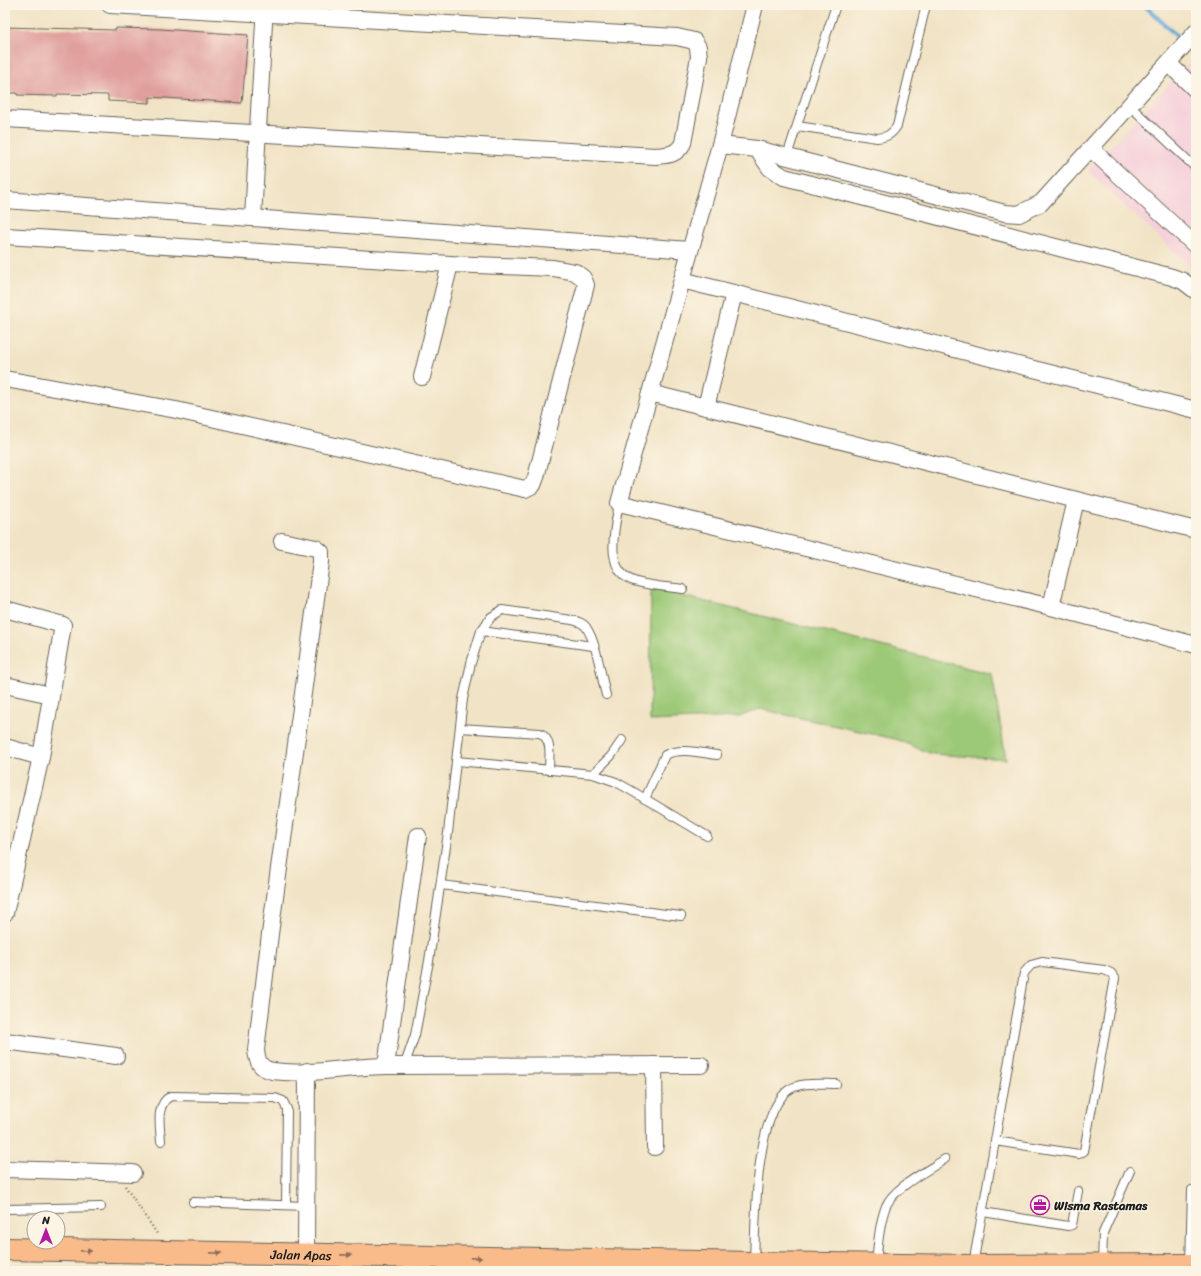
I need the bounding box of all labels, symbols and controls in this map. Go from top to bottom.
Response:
office icon: Wisma Rastamas [1029,1194,1051,1216]
place label: Wisma Rastamas [1054,1194,1148,1217]
north arrow [26,1210,66,1250]
text: N [41,1211,50,1230]
street label: Jalan Apas [269,1243,333,1267]
one-way arrow [80,1247,92,1254]
one-way arrow [210,1250,223,1256]
one-way arrow [340,1252,353,1258]
one-way arrow [470,1255,483,1261]

